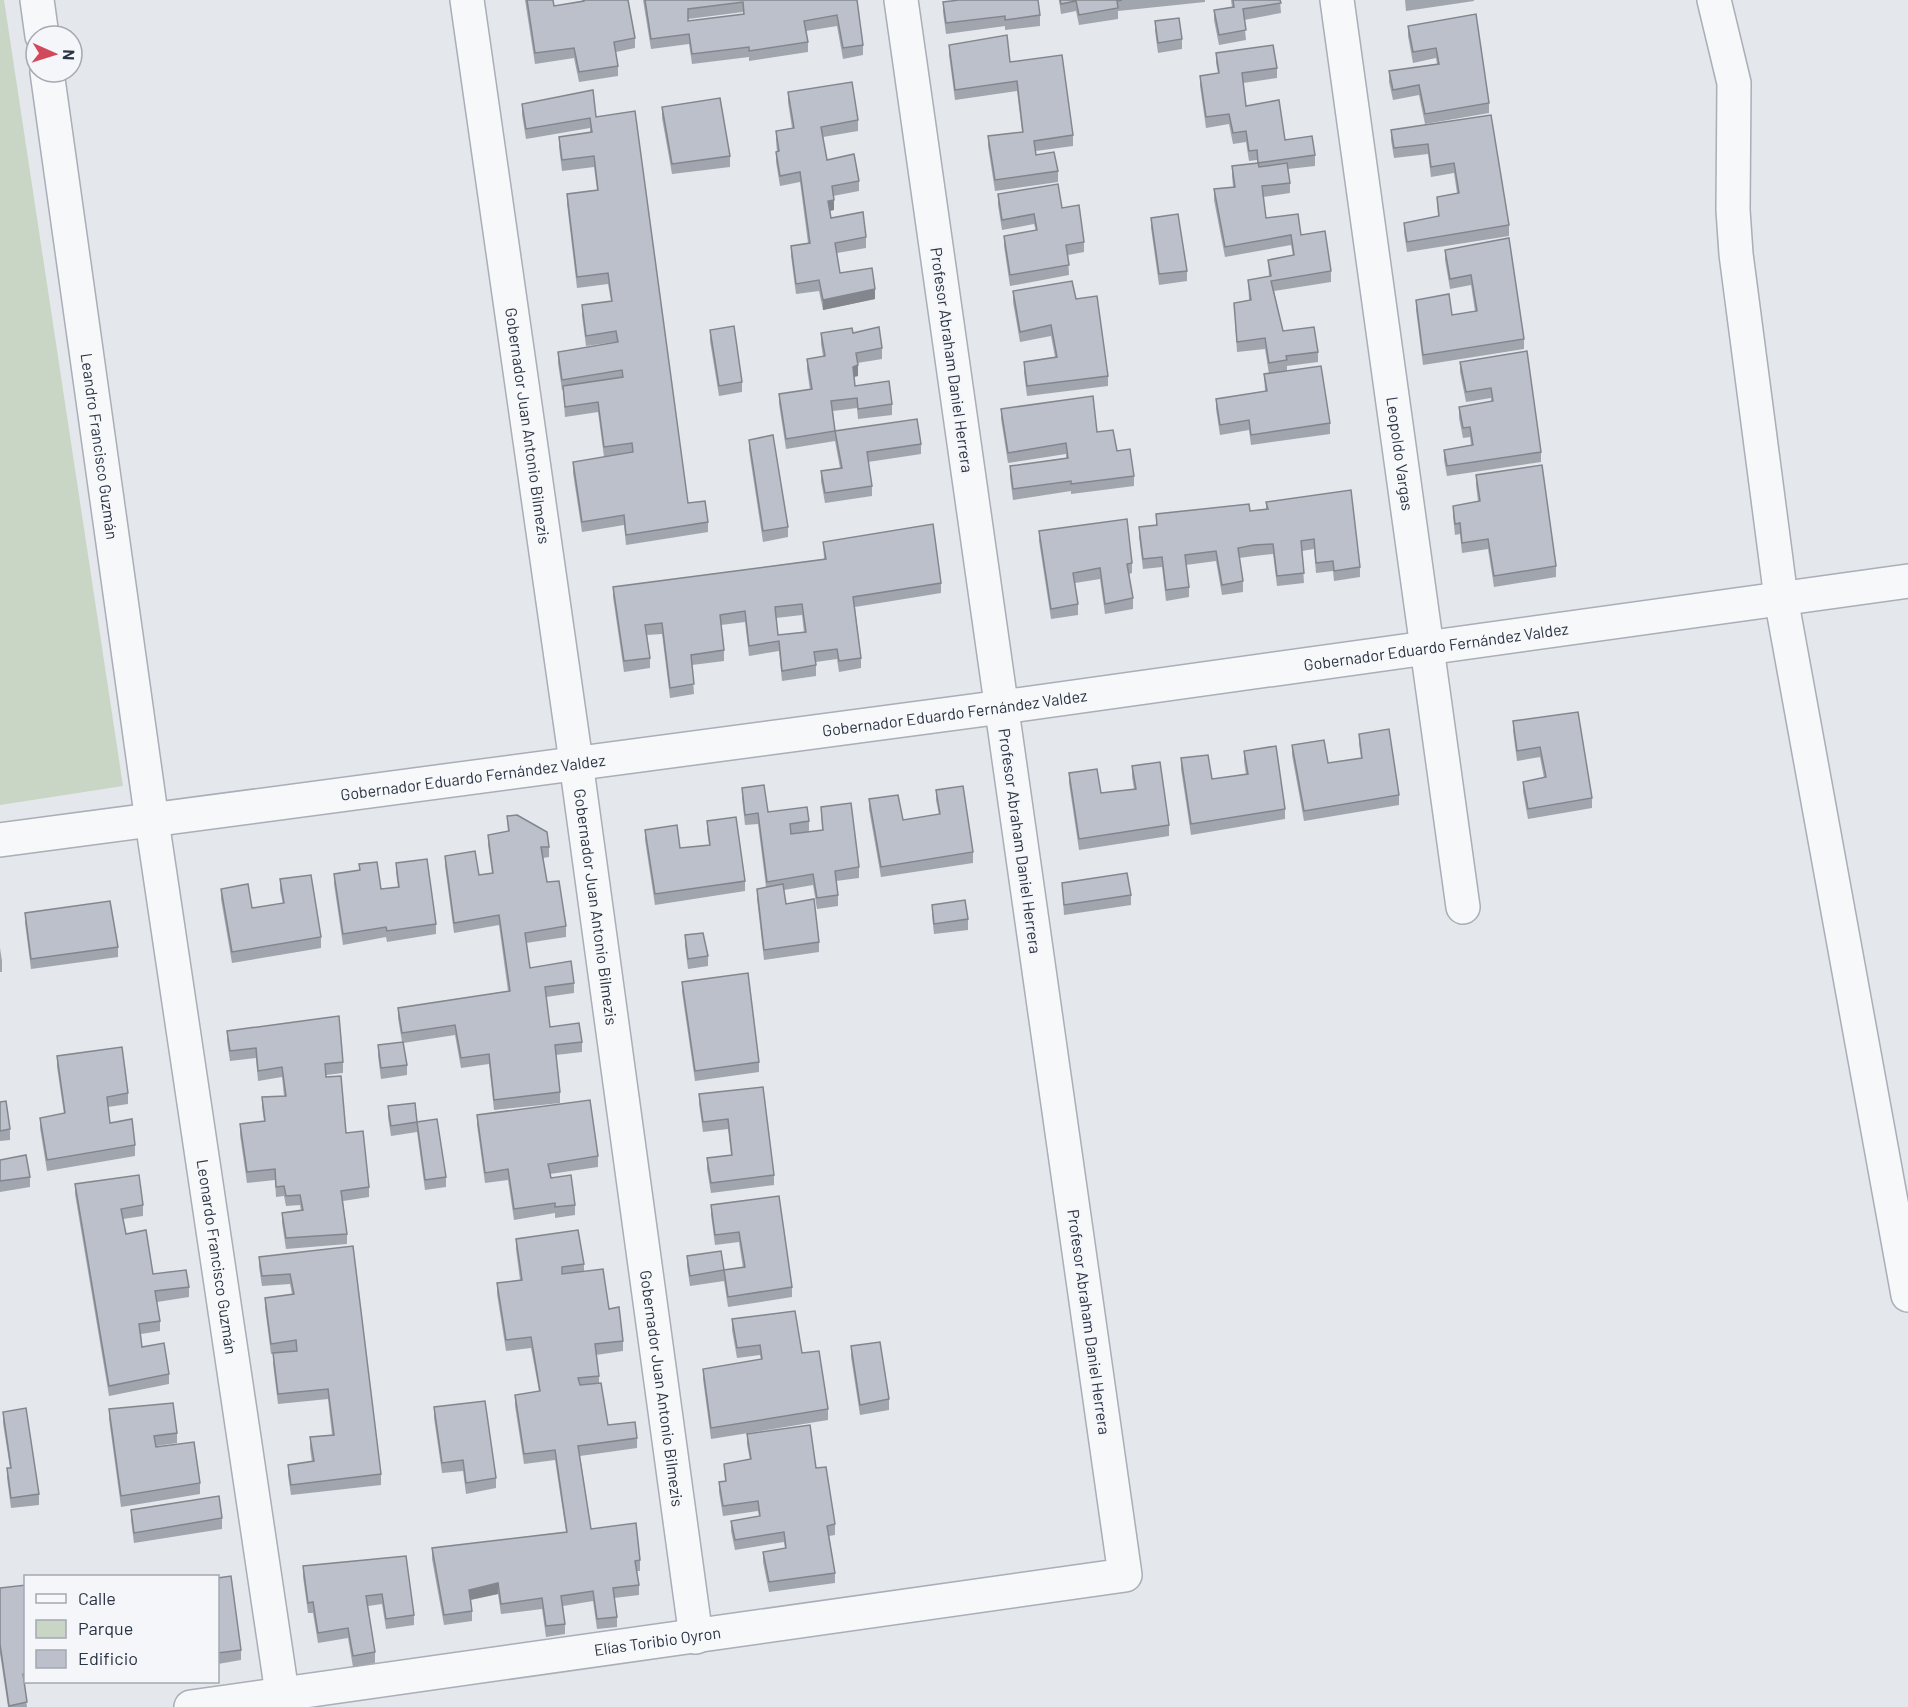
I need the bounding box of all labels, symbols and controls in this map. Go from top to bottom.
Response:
north arrow [24,24,84,84]
text: N [60,49,79,61]
street label: Profesor Abraham Daniel Herrera [927,246,978,474]
street label: Gobernador Juan Antonio Bilmezis [502,306,555,545]
street label: Leandro Francisco Guzmán [78,352,122,541]
street label: Leopoldo Vargas [1383,395,1418,512]
street label: Gobernador Eduardo Fernández Valdez [1302,618,1570,674]
street label: Gobernador Eduardo Fernández Valdez [821,685,1088,740]
street label: Profesor Abraham Daniel Herrera [995,727,1046,955]
street label: Gobernador Eduardo Fernández Valdez [339,750,606,804]
street label: Gobernador Juan Antonio Bilmezis [571,787,622,1026]
street label: Leonardo Francisco Guzmán [194,1158,241,1356]
street label: Profesor Abraham Daniel Herrera [1064,1208,1115,1436]
street label: Gobernador Juan Antonio Bilmezis [637,1269,688,1508]
legend [24,1575,219,1683]
text: Calle [78,1587,116,1609]
text: Parque [78,1617,133,1639]
street label: Elías Toribio Oyron [593,1622,722,1659]
text: Edificio [78,1647,138,1669]

